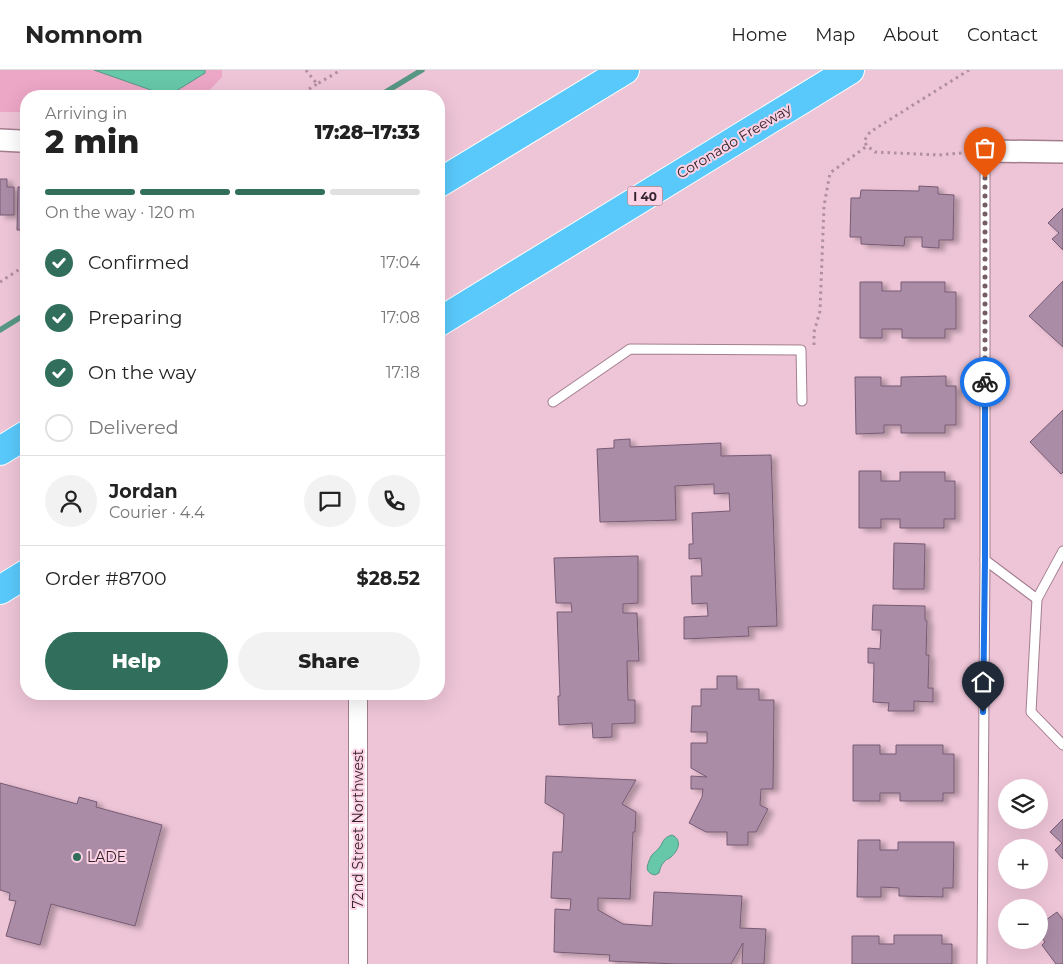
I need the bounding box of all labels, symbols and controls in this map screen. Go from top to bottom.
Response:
text: Nomnom [25,20,143,49]
text: Home [731,24,787,46]
text: Map [815,24,855,46]
text: About [883,24,939,46]
text: Contact [967,24,1038,46]
street label: Coronado Freeway [673,99,795,182]
text: Arriving in [45,104,127,123]
text: 17:28–17:33 [315,121,420,144]
text: 2 min [45,122,139,161]
pin [964,127,1006,178]
icon: bag [971,134,999,162]
road number: I 40 [628,186,662,206]
text: On the way · 120 m [45,203,195,222]
icon: check [45,249,73,277]
text: Confirmed [88,251,189,274]
text: 17:04 [381,253,420,272]
icon: check [45,304,73,332]
text: Preparing [88,306,183,329]
text: 17:08 [381,308,420,327]
courier [960,357,1010,407]
icon: check [45,359,73,387]
text: On the way [88,361,196,384]
text: 17:18 [386,363,420,382]
icon: bike [971,368,999,396]
text: Delivered [88,416,179,439]
button: person [45,475,97,527]
button: chat [304,475,356,527]
button: phone [368,475,420,527]
text: Jordan [109,480,178,503]
text: Courier · 4.4 [109,503,205,522]
text: Order #8700 [45,567,167,590]
text: $28.52 [357,567,420,590]
button: Help [45,632,228,690]
button: Share [238,632,420,690]
pin [962,661,1004,712]
icon: home [969,668,997,696]
street label: 72nd Street Northwest [349,749,367,908]
map controls [998,779,1048,949]
button: layers [998,779,1048,829]
button: + [998,839,1048,889]
place label: LADE [87,848,126,866]
marker: LADE [71,851,83,863]
button: − [998,899,1048,949]

